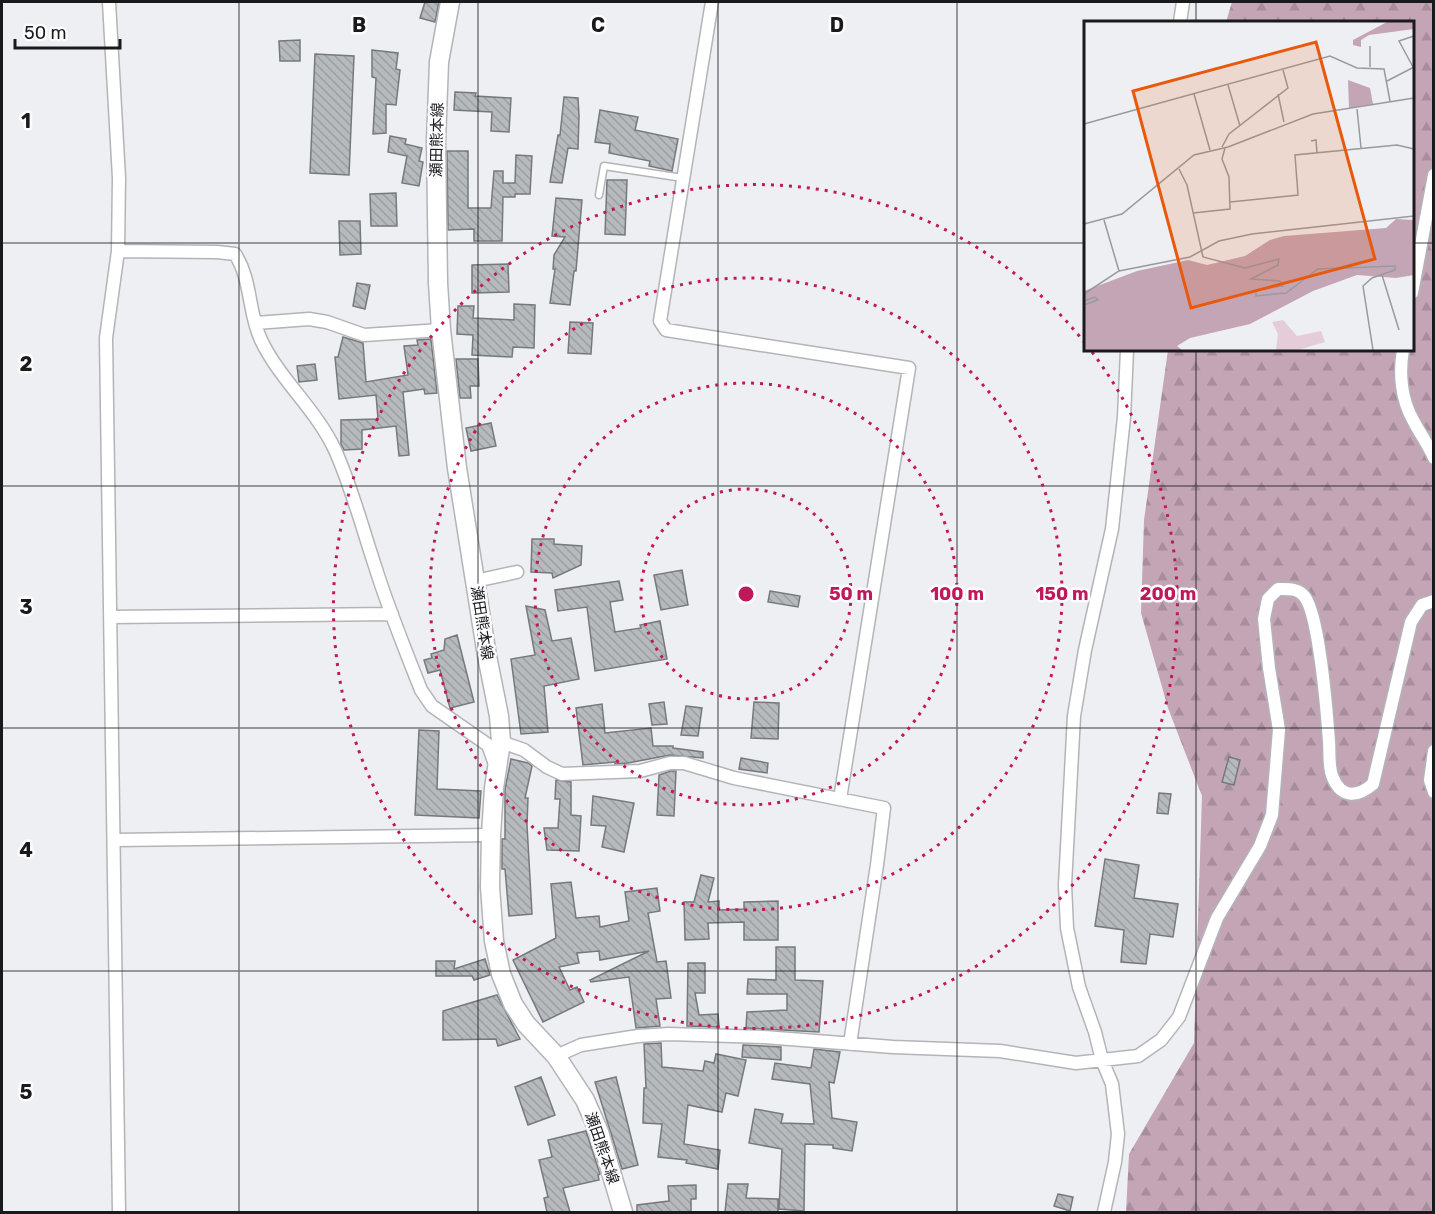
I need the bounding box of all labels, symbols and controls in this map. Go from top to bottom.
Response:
scale bar [15,12,120,50]
text: B [352,13,366,37]
text: C [591,13,605,37]
text: D [830,13,844,37]
inset map [1084,21,1414,351]
text: 50 m [24,22,67,44]
street label: 瀬田熊本線 [427,102,447,178]
text: 1 [21,109,31,133]
text: 2 [20,352,33,376]
text: 50 m [829,583,873,605]
text: 100 m [930,583,984,605]
text: 150 m [1035,583,1089,605]
text: 200 m [1140,583,1196,605]
centre of rings [736,584,756,604]
street label: 瀬田熊本線 [467,585,497,661]
text: 3 [19,595,33,619]
text: 4 [19,838,33,862]
text: 5 [20,1080,33,1104]
street label: 瀬田熊本線 [581,1110,623,1186]

